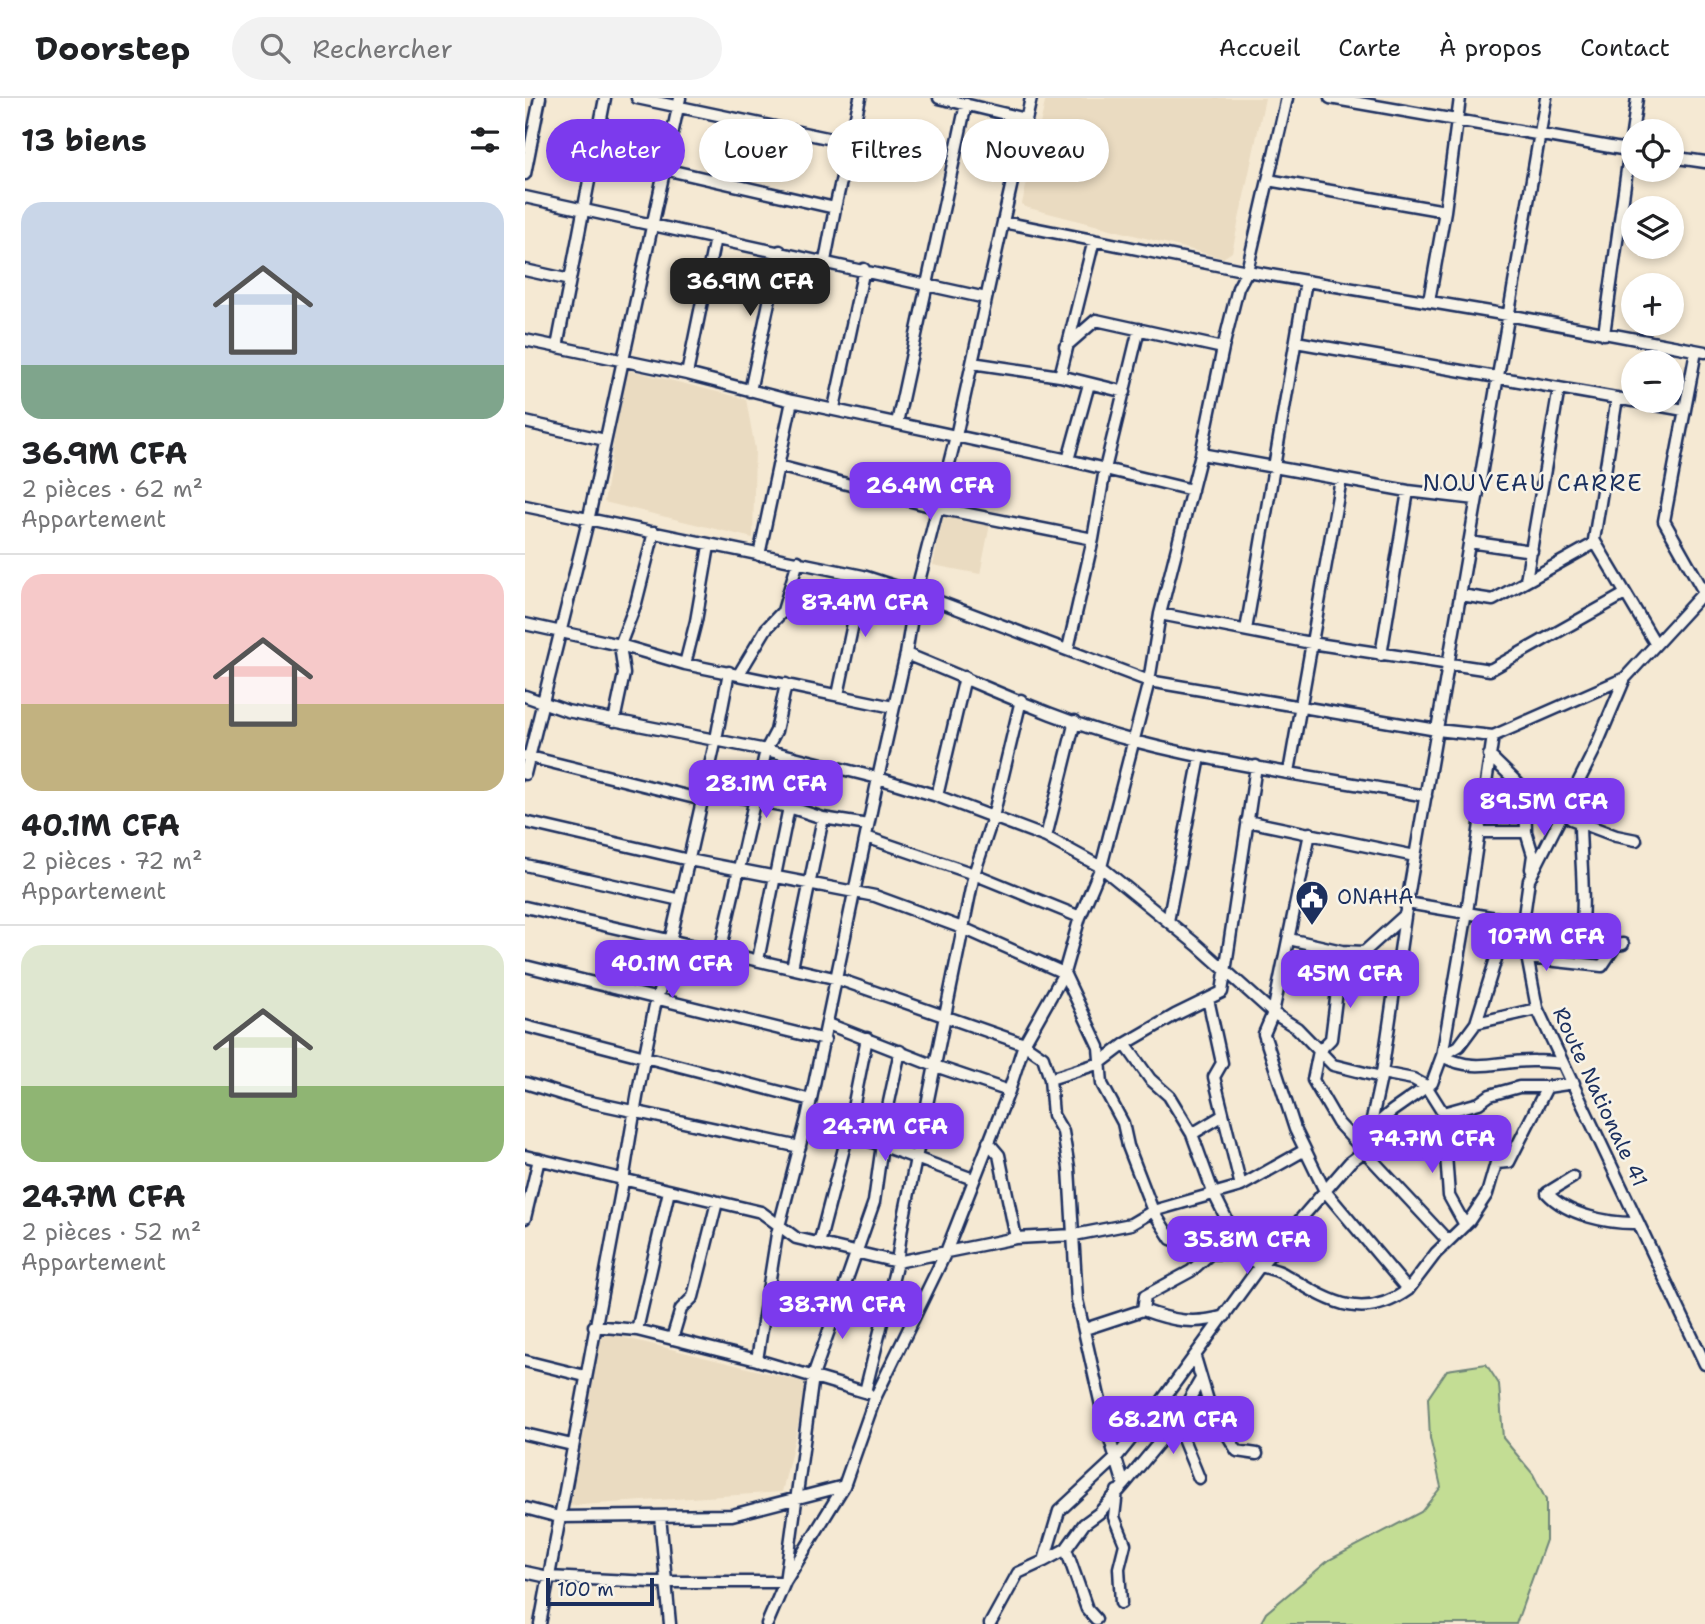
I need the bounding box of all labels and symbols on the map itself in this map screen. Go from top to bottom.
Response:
pin: 36.9M CFA [670,258,830,318]
pin: 26.4M CFA [850,462,1010,522]
district label: NOUVEAU CARRE [1422,468,1644,498]
pin: 87.4M CFA [785,580,945,639]
pin: 28.1M CFA [686,760,846,820]
pin: 89.5M CFA [1464,778,1624,838]
public building icon: ONAHA [1293,878,1331,927]
place label: ONAHA [1337,883,1413,911]
pin: 107M CFA [1474,914,1618,973]
pin: 40.1M CFA [592,940,752,1000]
pin: 45M CFA [1285,950,1415,1010]
street label: Route Nationale 41 [1546,1003,1654,1191]
pin: 24.7M CFA [805,1104,965,1163]
pin: 74.7M CFA [1352,1116,1512,1175]
pin: 35.8M CFA [1167,1216,1327,1276]
pin: 38.7M CFA [762,1282,922,1341]
pin: 68.2M CFA [1093,1396,1253,1456]
scale bar [546,1575,655,1607]

